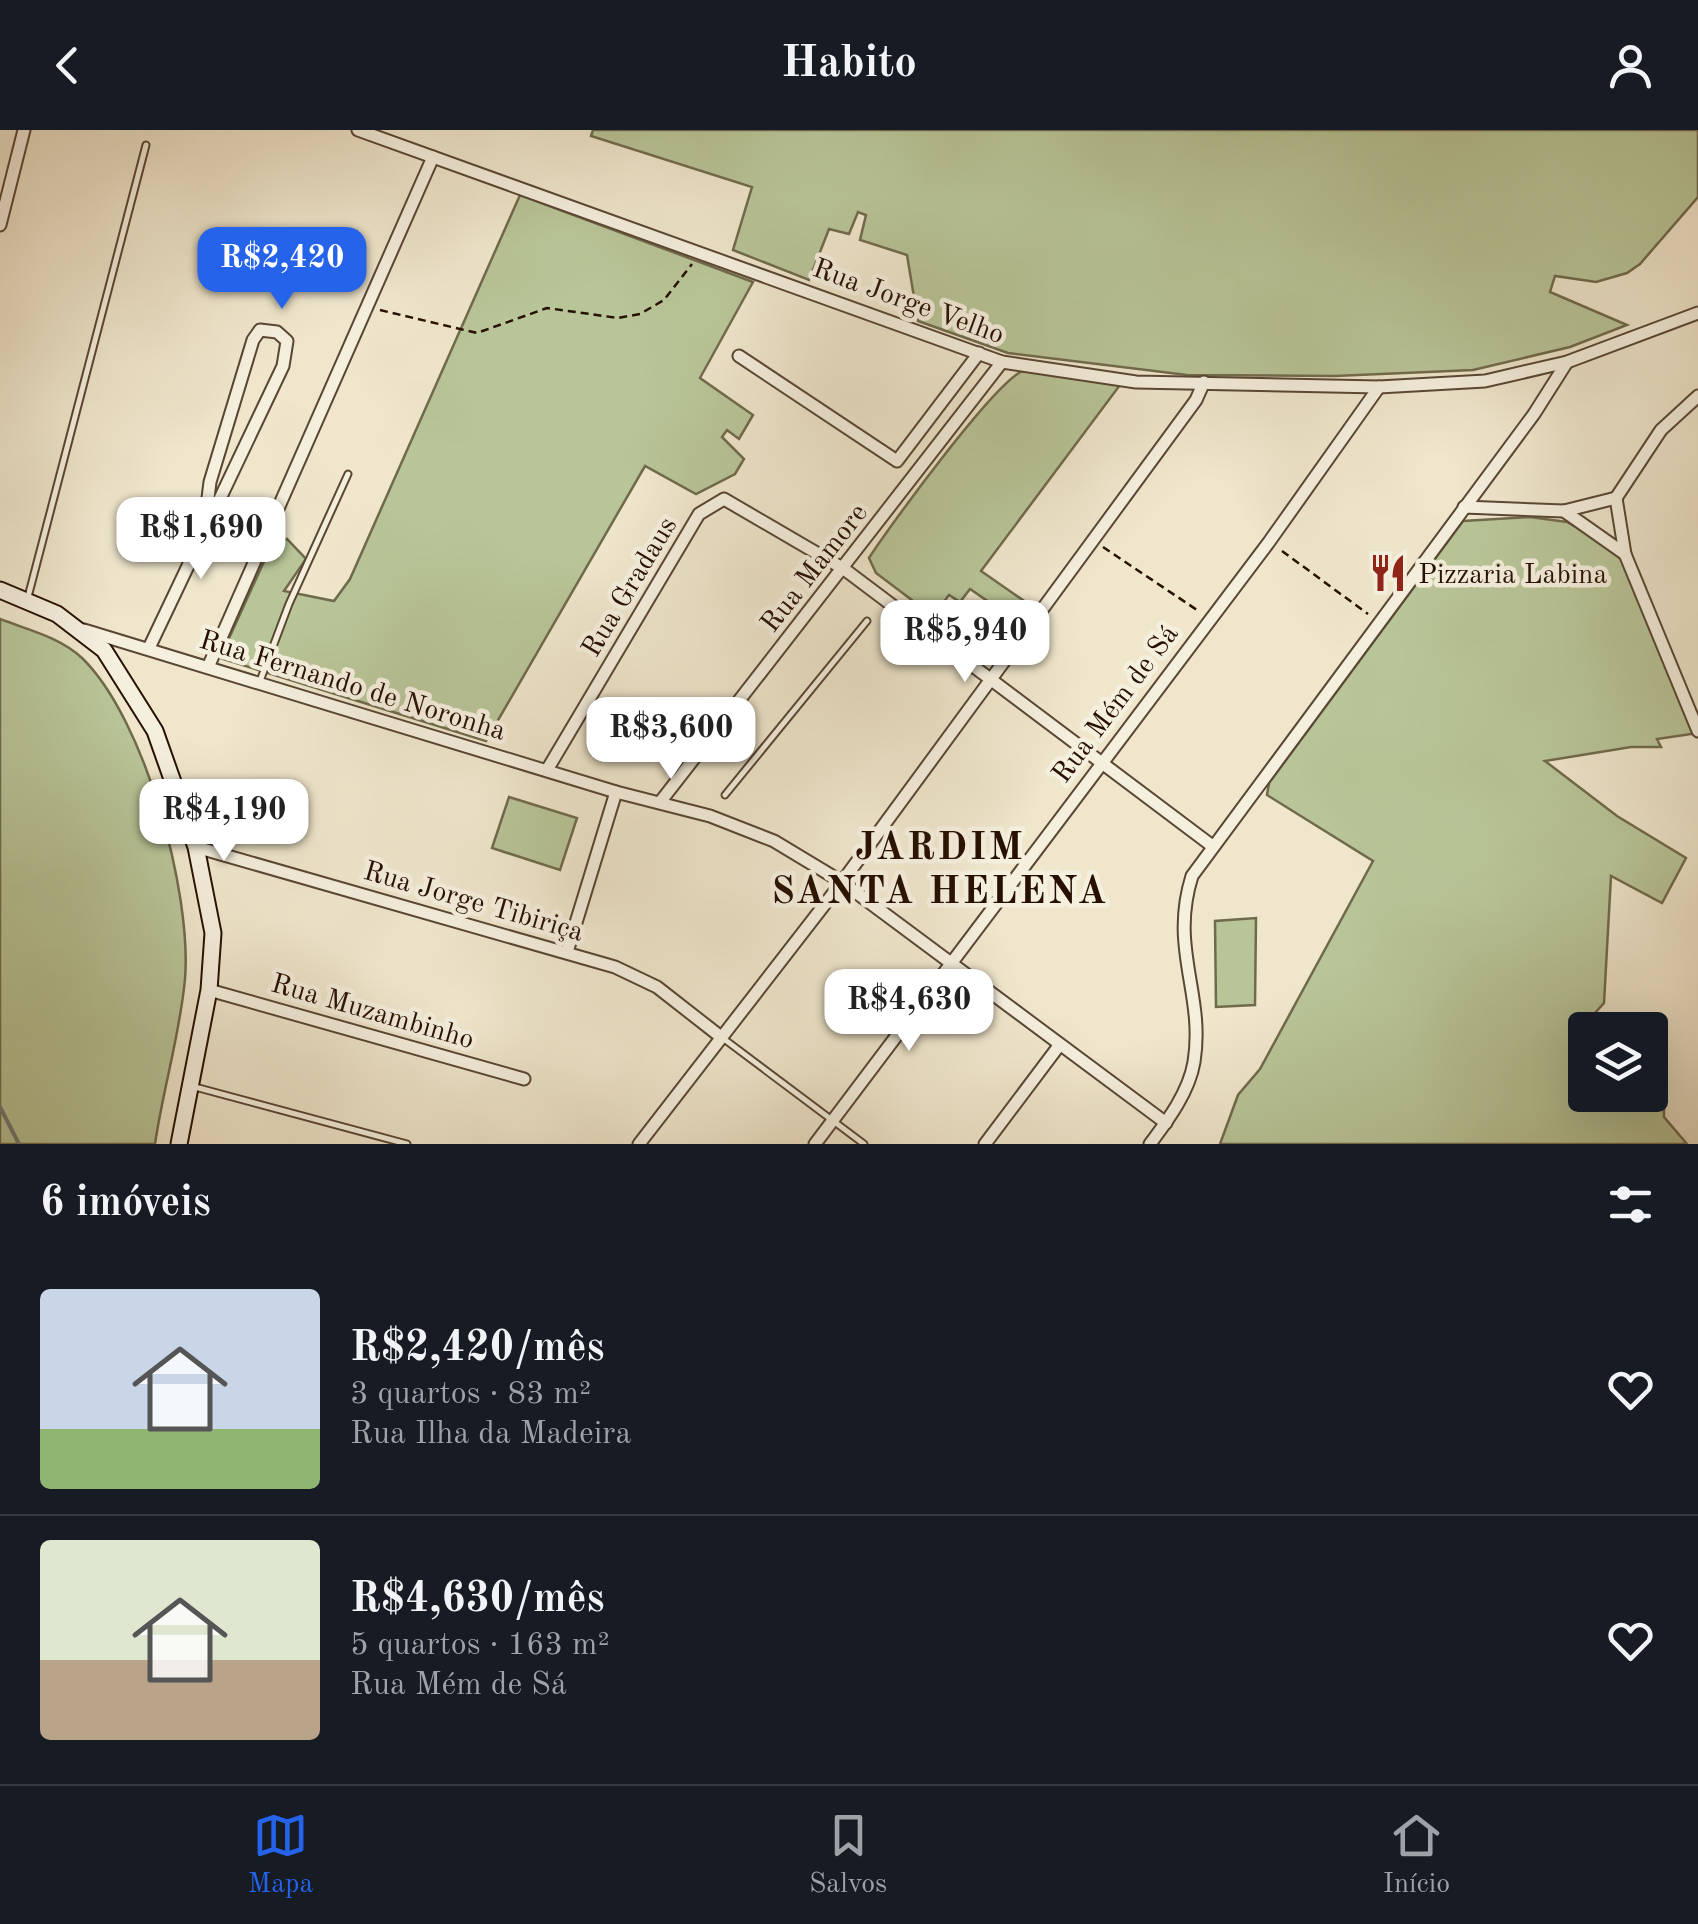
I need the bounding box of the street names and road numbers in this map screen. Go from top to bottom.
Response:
street label: Rua Jorge Velho [809,255,1007,350]
street label: Rua Mamore [757,499,874,638]
street label: Rua Gradaus [578,513,683,662]
street label: Rua Mém de Sá [1048,621,1185,789]
street label: Rua Fernando de Noronha [196,627,509,747]
street label: Rua Jorge Tibiriça [360,858,587,948]
street label: Rua Muzambinho [268,971,477,1055]

